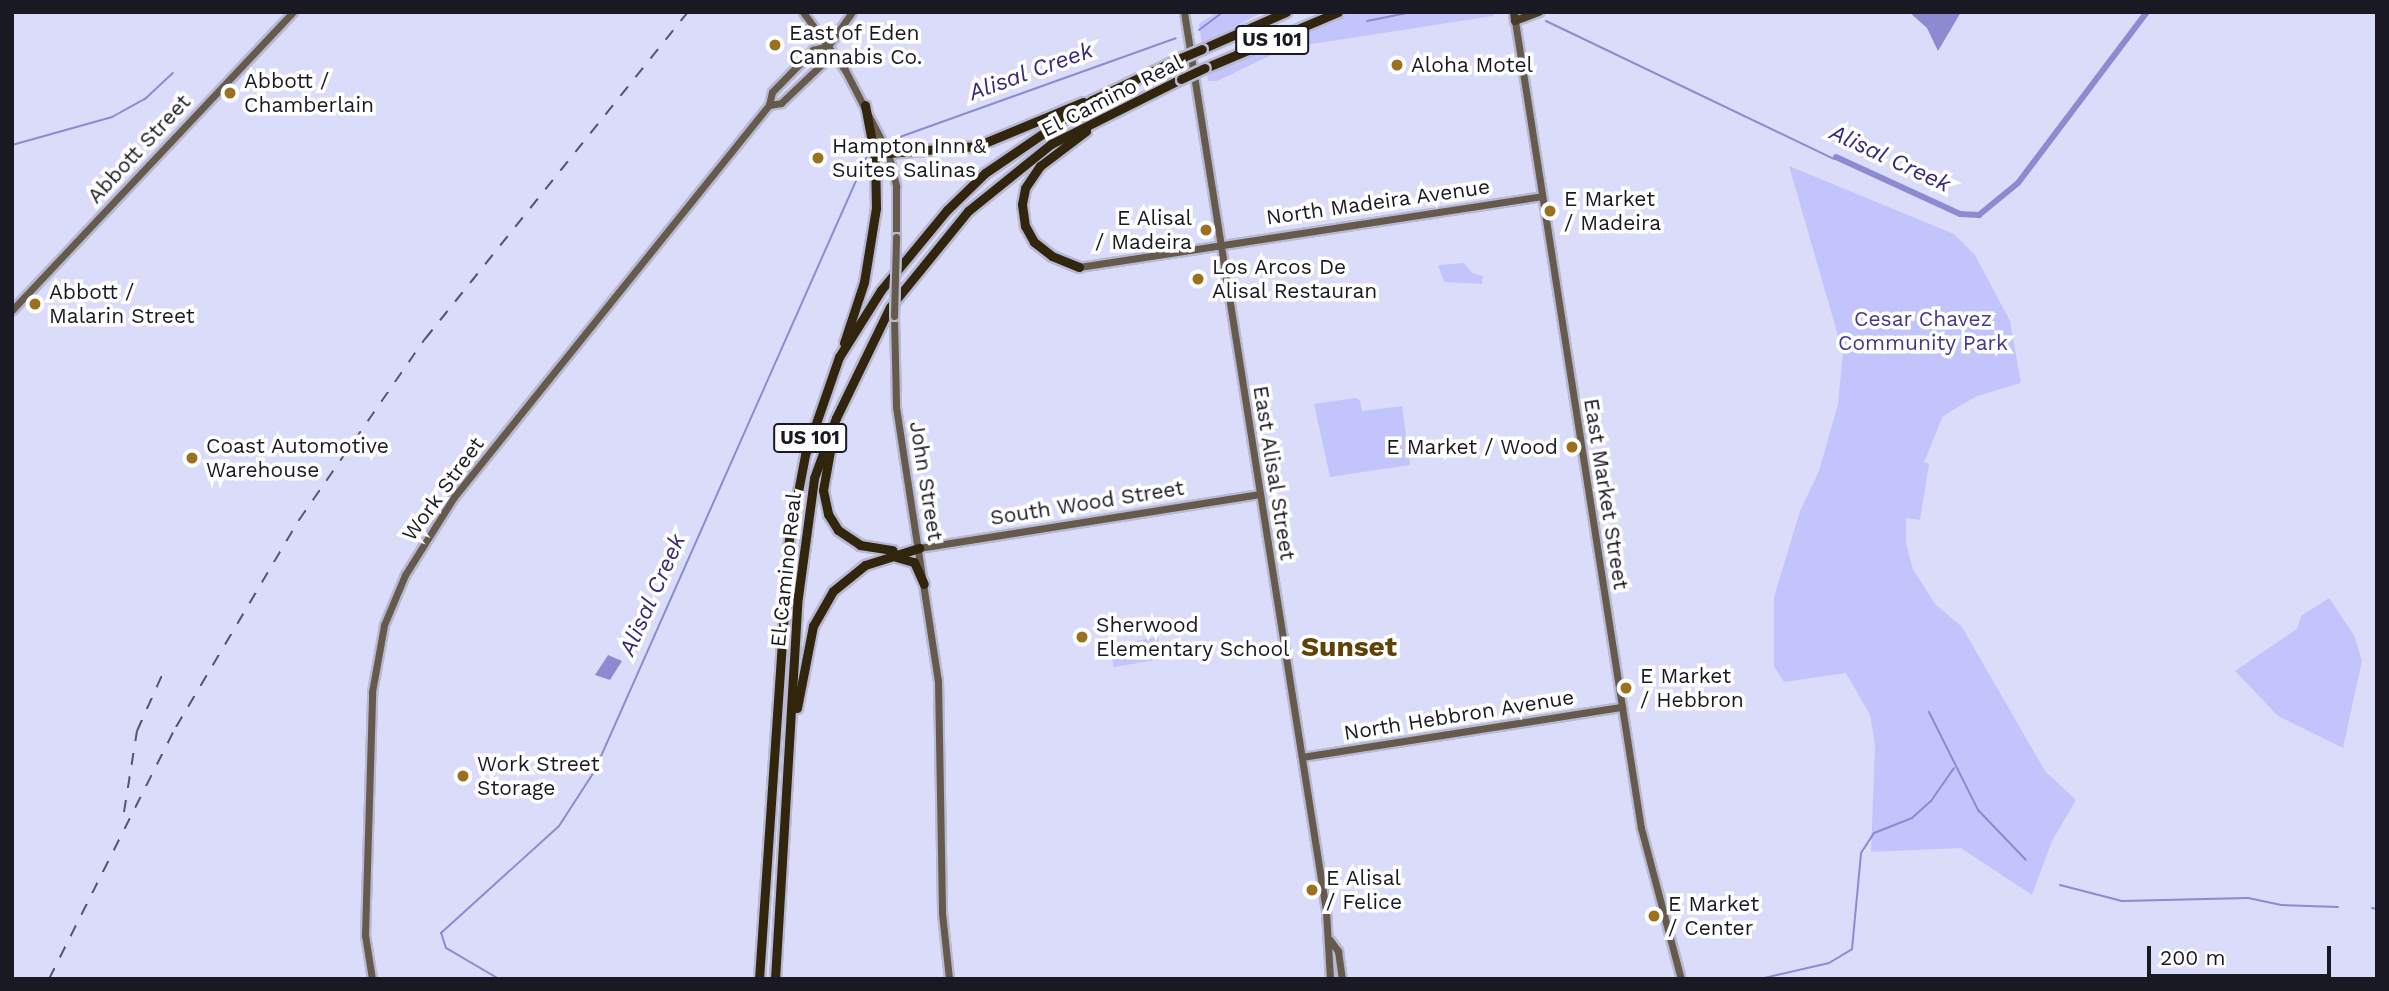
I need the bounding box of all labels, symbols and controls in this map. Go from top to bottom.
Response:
place label: East of Eden Cannabis Co. [789,20,922,70]
road number: US 101 [1234,24,1310,56]
marker: East of Eden Cannabis Co. [767,37,783,53]
water label: Alisal Creek [965,37,1097,107]
street label: El Camino Real [1037,49,1187,143]
place label: Aloha Motel [1411,52,1533,78]
marker: Aloha Motel [1389,57,1405,73]
place label: Abbott / Chamberlain [244,68,374,118]
marker: Abbott / Chamberlain [222,85,238,101]
street label: Abbott Street [82,89,196,209]
water label: Alisal Creek [1825,119,1955,199]
place label: Hampton Inn & Suites Salinas [832,133,986,183]
marker: Hampton Inn & Suites Salinas [810,150,826,166]
street label: North Madeira Avenue [1264,174,1492,230]
place label: E Market / Madeira [1564,186,1661,236]
marker: E Market / Madeira [1542,203,1558,219]
place label: E Alisal / Madeira [1095,205,1192,255]
marker: E Alisal / Madeira [1198,222,1214,238]
place label: Los Arcos De Alisal Restauran [1212,254,1378,304]
marker: Los Arcos De Alisal Restauran [1190,271,1206,287]
place label: Abbott / Malarin Street [49,279,195,329]
marker: Abbott / Malarin Street [27,296,43,312]
park label: Cesar Chavez Community Park [1838,306,2008,356]
street label: East Alisal Street [1248,383,1300,563]
street label: East Market Street [1578,397,1634,591]
street label: John Street [904,419,948,543]
road number: US 101 [772,422,848,453]
street label: Work Street [397,432,489,546]
place label: Coast Automotive Warehouse [206,433,390,483]
place label: E Market / Wood [1386,434,1558,460]
marker: E Market / Wood [1564,439,1580,455]
marker: Coast Automotive Warehouse [184,450,200,466]
street label: South Wood Street [988,475,1186,531]
street label: El Camino Real [765,491,807,649]
water label: Alisal Creek [614,530,692,660]
place label: Sherwood Elementary School [1096,612,1290,662]
marker: Sherwood Elementary School [1074,629,1090,645]
district label: Sunset [1301,630,1397,664]
place label: E Market / Hebbron [1640,663,1744,713]
marker: E Market / Hebbron [1618,680,1634,696]
street label: North Hebbron Avenue [1342,684,1576,746]
place label: Work Street Storage [477,751,600,801]
marker: Work Street Storage [455,768,471,784]
place label: E Alisal / Felice [1326,865,1402,915]
marker: E Alisal / Felice [1304,882,1320,898]
place label: E Market / Center [1668,891,1759,941]
marker: E Market / Center [1646,908,1662,924]
scale bar [2151,932,2335,976]
text: 200 m [2160,945,2226,970]

